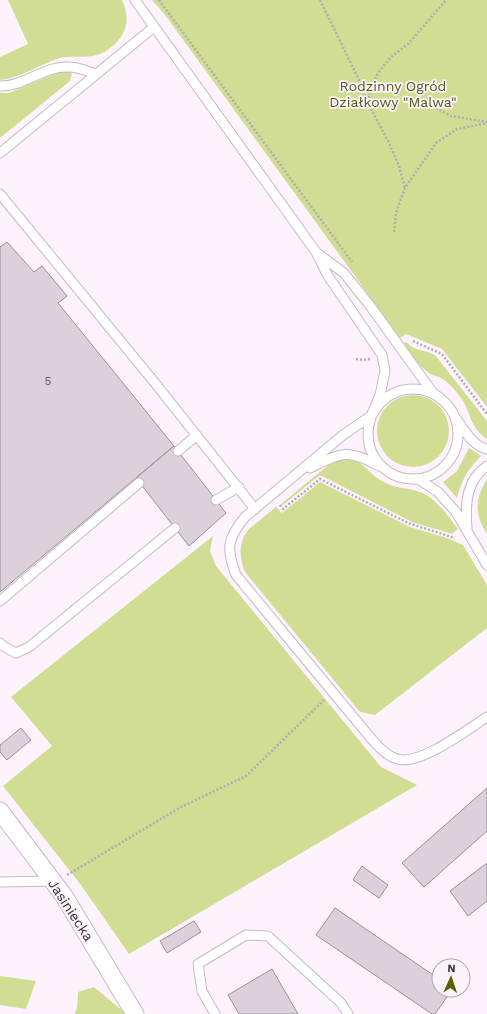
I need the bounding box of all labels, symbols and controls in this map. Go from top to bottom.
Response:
park label: Rodzinny Ogród Działkowy "Malwa" [329,78,457,110]
house number: 5 [45,374,52,388]
street label: Jasiniecka [45,876,97,944]
north arrow [431,958,471,998]
text: N [447,962,456,975]

